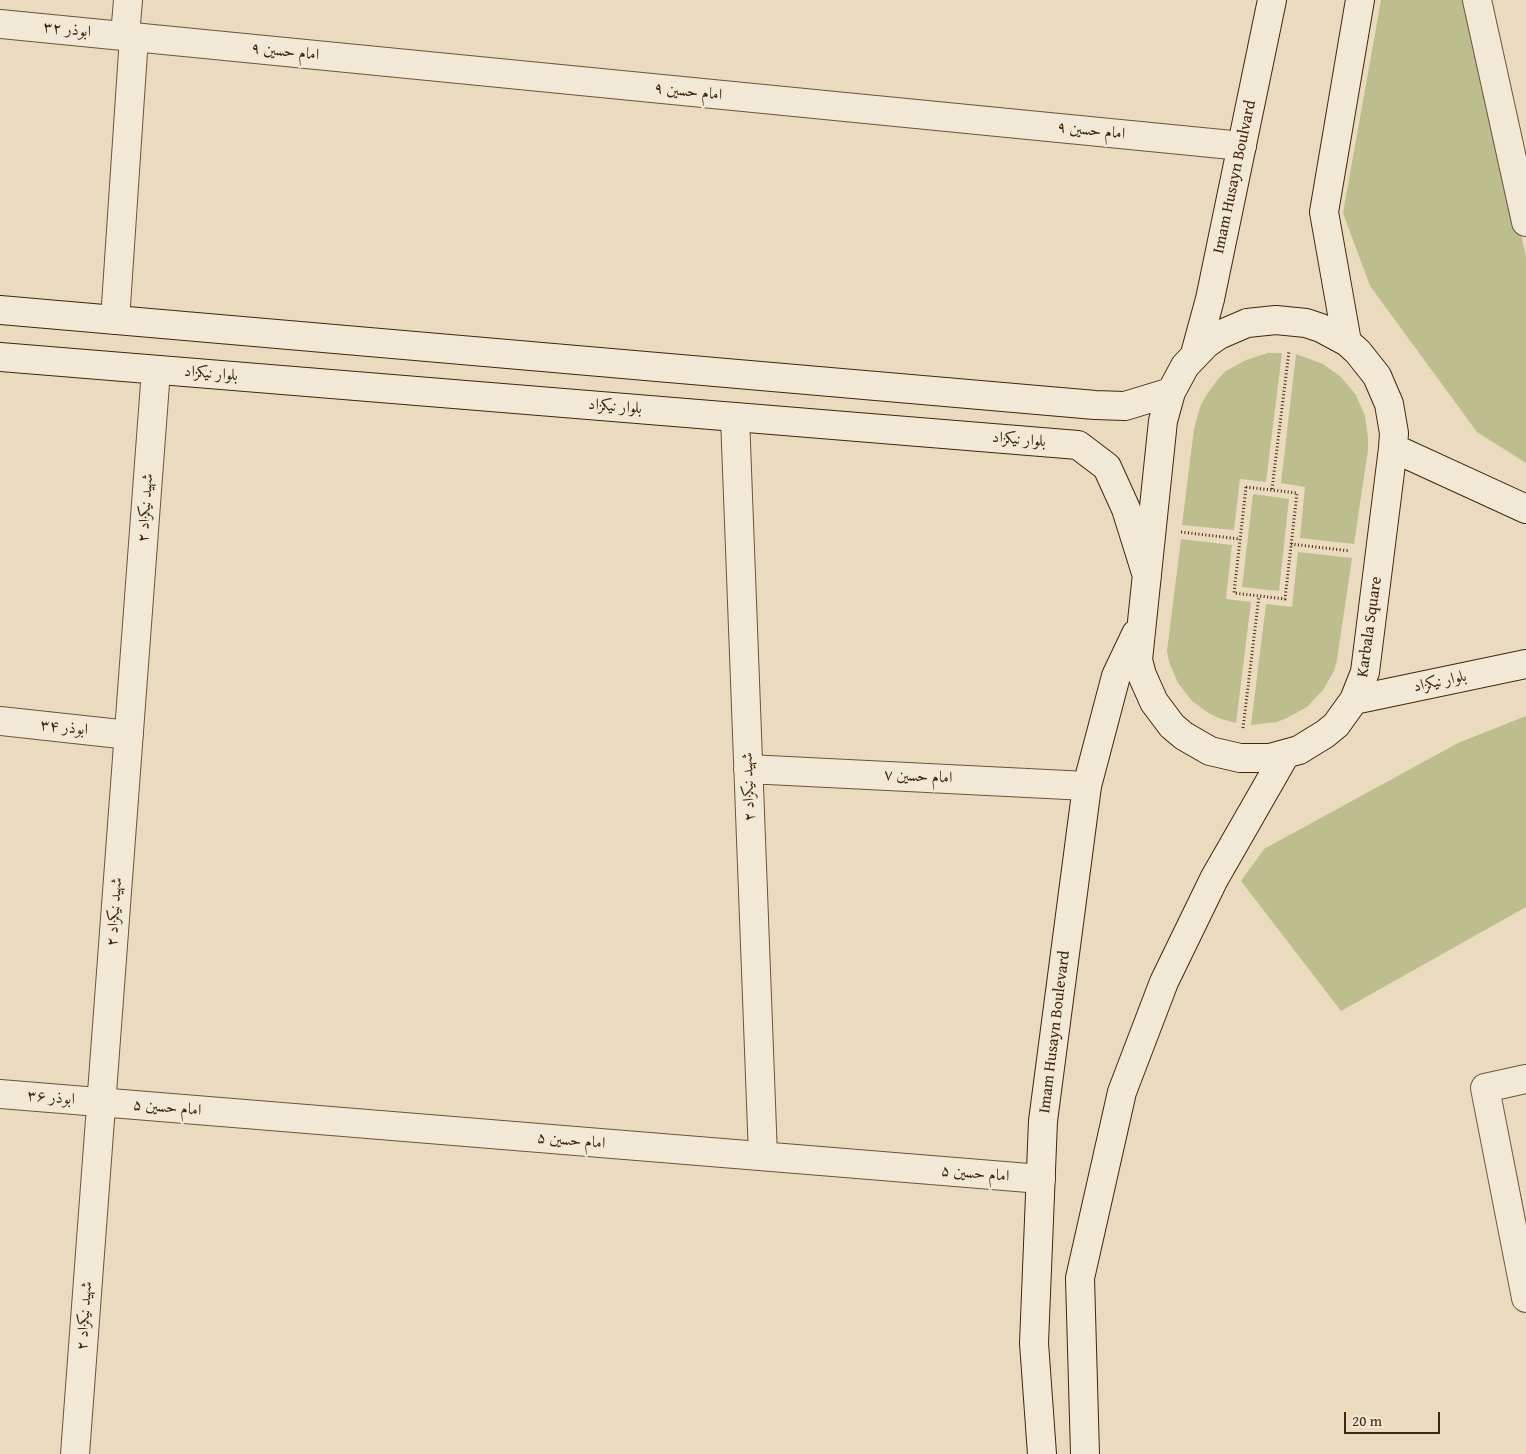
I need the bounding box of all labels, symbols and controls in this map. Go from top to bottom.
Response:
street label: ابوذر ۳۲ [42,18,92,42]
street label: امام حسین ۹ [250,39,320,65]
street label: امام حسین ۹ [653,79,723,105]
street label: Imam Husayn Boulvard [1209,99,1261,255]
street label: امام حسین ۹ [1056,118,1126,144]
street label: بلوار نیکزاد [183,362,239,386]
street label: بلوار نیکزاد [587,395,643,419]
street label: بلوار نیکزاد [991,428,1047,452]
street label: شهید نیکزاد ۲ [134,473,158,543]
street label: Karbala Square [1353,575,1387,679]
street label: بلوار نیکزاد [1412,667,1468,697]
street label: ابوذر ۳۴ [39,716,89,740]
street label: شهید نیکزاد ۲ [738,752,760,822]
street label: امام حسین ۷ [883,766,953,788]
street label: شهید نیکزاد ۲ [103,877,127,947]
street label: Imam Husayn Boulevard [1035,949,1075,1115]
street label: ابوذر ۳۶ [26,1086,76,1110]
street label: امام حسین ۵ [132,1095,202,1121]
street label: امام حسین ۵ [536,1128,606,1154]
street label: امام حسین ۵ [940,1161,1010,1187]
street label: شهید نیکزاد ۲ [73,1281,97,1351]
scale bar [1346,1402,1442,1434]
text: 20 m [1352,1410,1382,1431]

